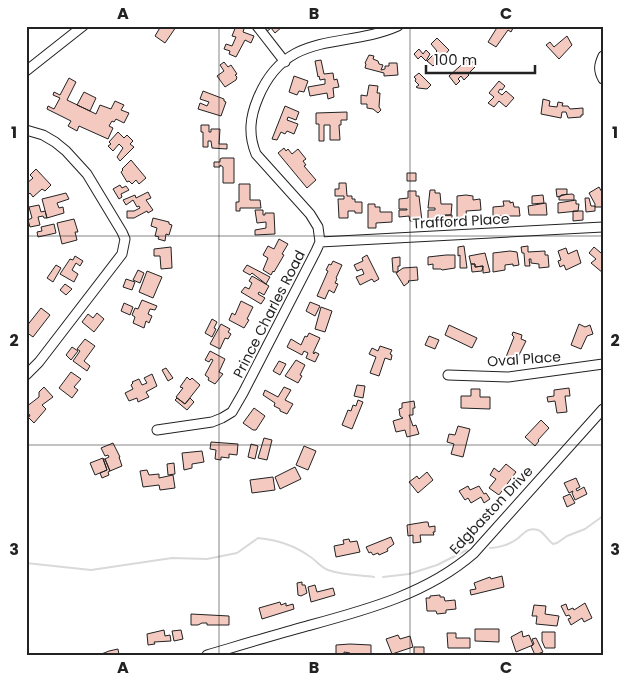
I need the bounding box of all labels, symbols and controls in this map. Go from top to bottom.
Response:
text: A [117,2,129,25]
text: B [309,2,319,25]
text: C [500,2,512,25]
scale bar [426,42,535,74]
text: 100 m [434,49,477,70]
text: 1 [11,121,17,144]
text: 1 [612,121,618,144]
street label: Trafford Place [412,208,510,234]
street label: Prince Charles Road [228,247,310,381]
text: 2 [9,329,19,352]
text: 2 [610,329,620,352]
street label: Oval Place [487,346,562,372]
street label: Edgbaston Drive [445,461,537,559]
text: 3 [9,538,19,561]
text: 3 [610,538,620,561]
text: A [117,656,129,679]
text: B [309,656,319,679]
text: C [500,656,512,679]

